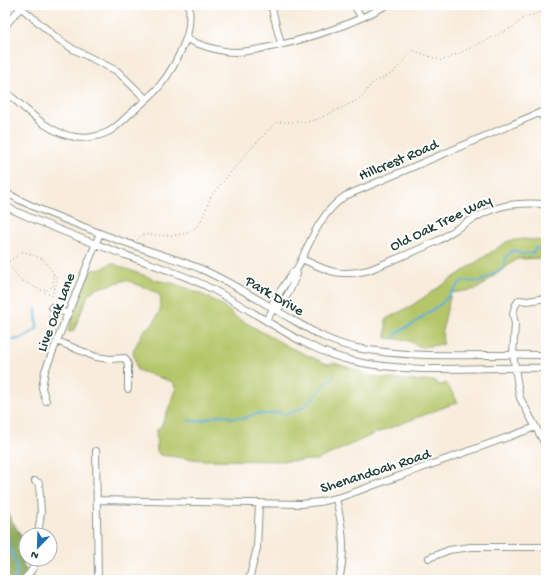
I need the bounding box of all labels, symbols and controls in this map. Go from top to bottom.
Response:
street label: Hillcrest Road [356,136,442,186]
street label: Old Oak Tree Way [387,191,495,256]
street label: Live Oak Lane [34,271,80,355]
street label: Park Drive [241,272,307,321]
street label: Shenandoah Road [318,445,434,498]
north arrow [18,527,58,567]
text: N [29,547,41,561]

